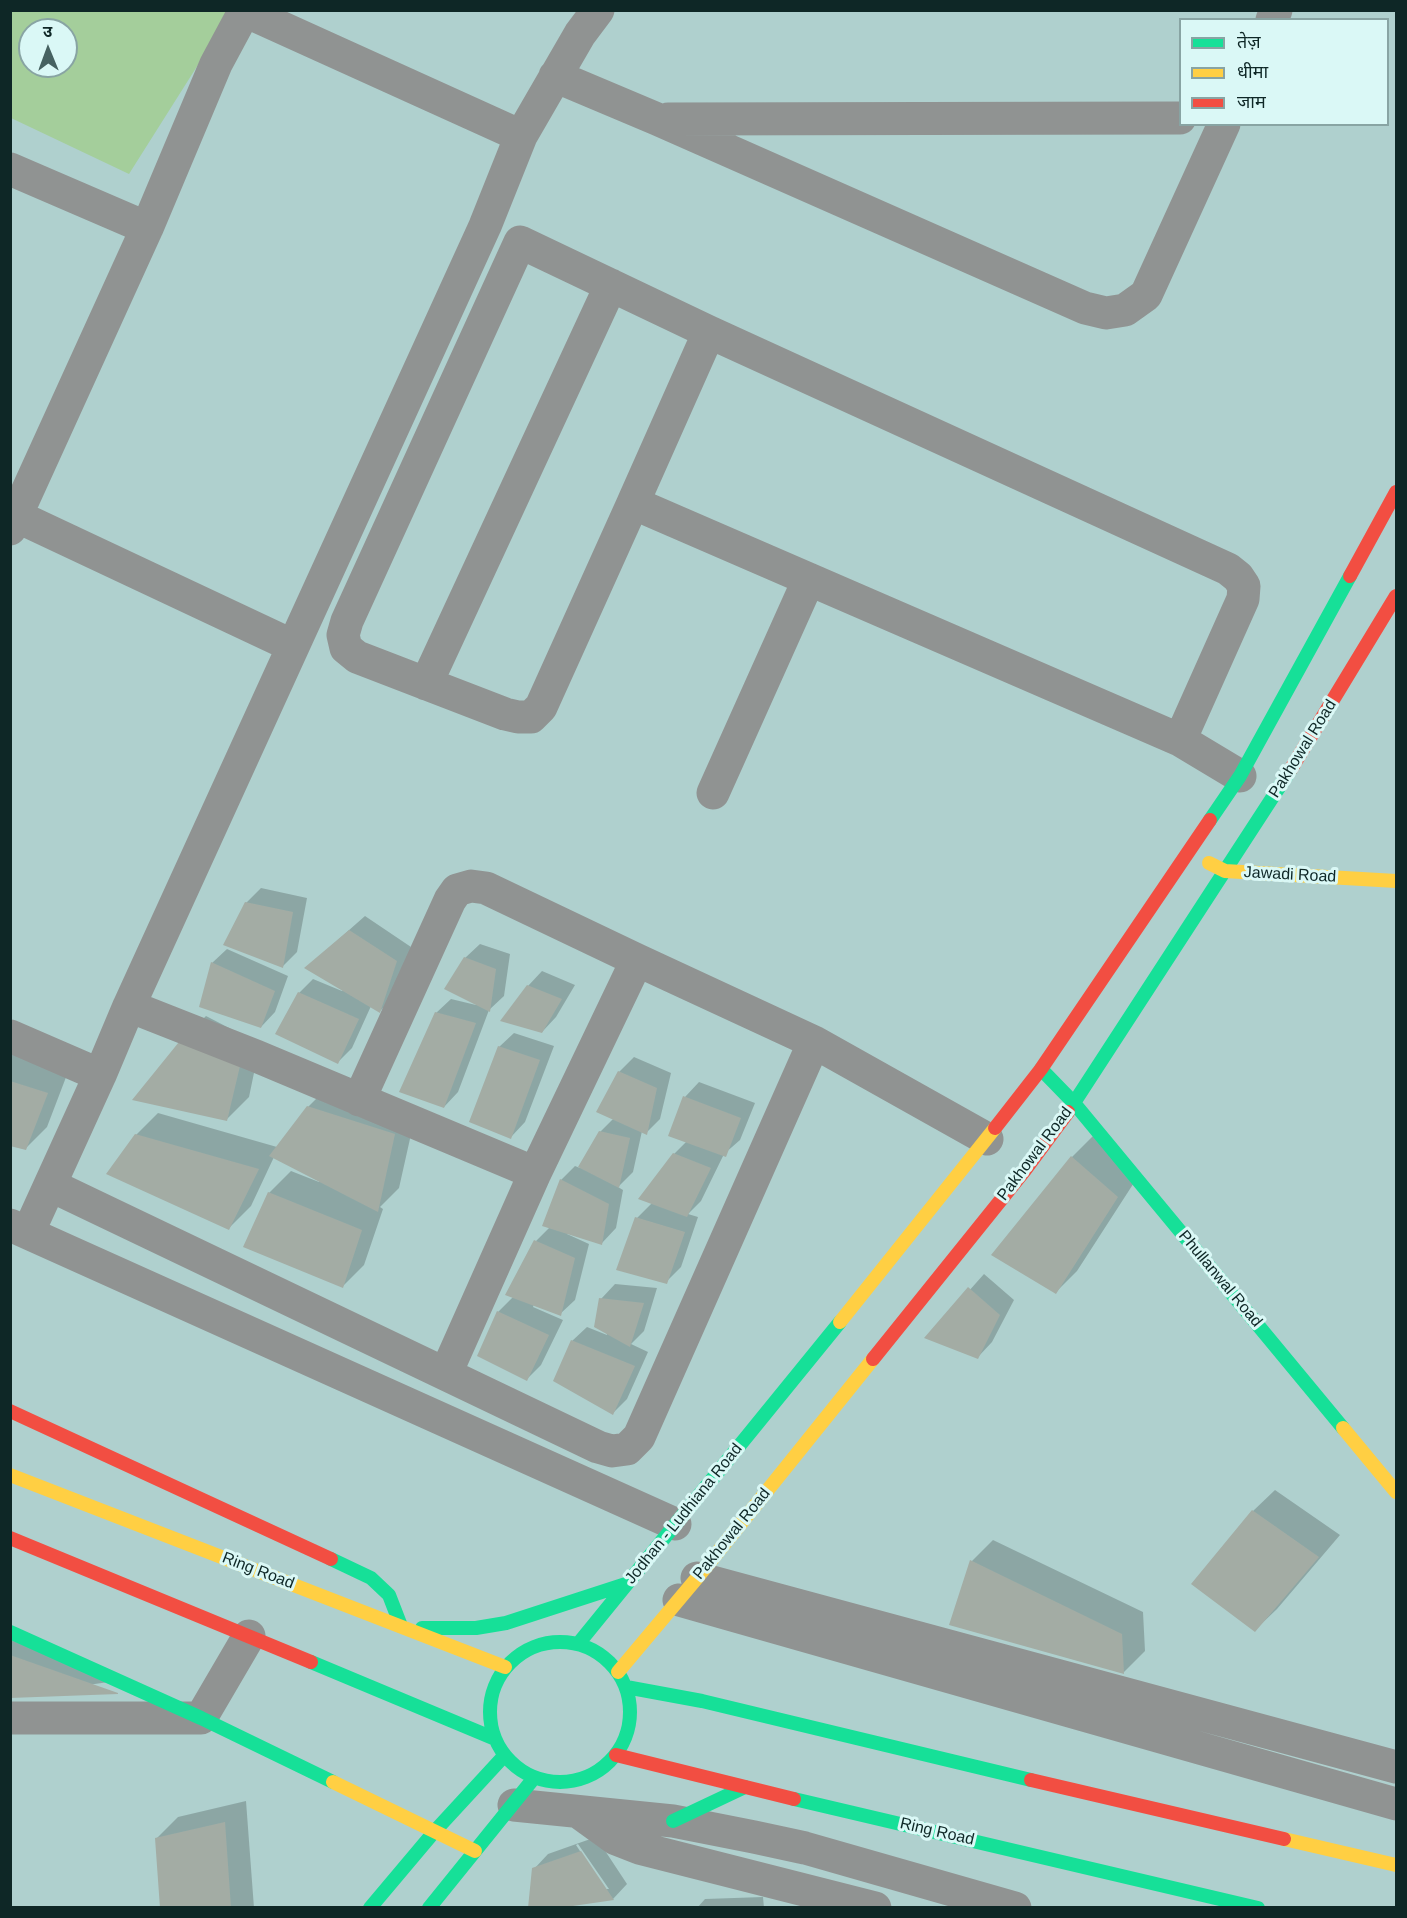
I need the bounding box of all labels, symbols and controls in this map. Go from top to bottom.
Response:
north arrow [18,18,78,78]
legend [1179,18,1389,126]
text: उ [43,23,53,40]
text: तेज़ [1237,32,1261,52]
text: धीमा [1237,62,1268,82]
text: जाम [1237,92,1266,112]
street label: Pakhowal Road [1265,696,1341,802]
street label: Jawadi Road [1243,863,1337,887]
street label: Pakhowal Road [994,1103,1076,1205]
street label: Phullanwal Road [1174,1227,1266,1331]
street label: Jodhan - Ludhiana Road [621,1440,747,1588]
street label: Pakhowal Road [689,1484,775,1584]
street label: Ring Road [219,1548,297,1594]
street label: Ring Road [898,1814,976,1850]

